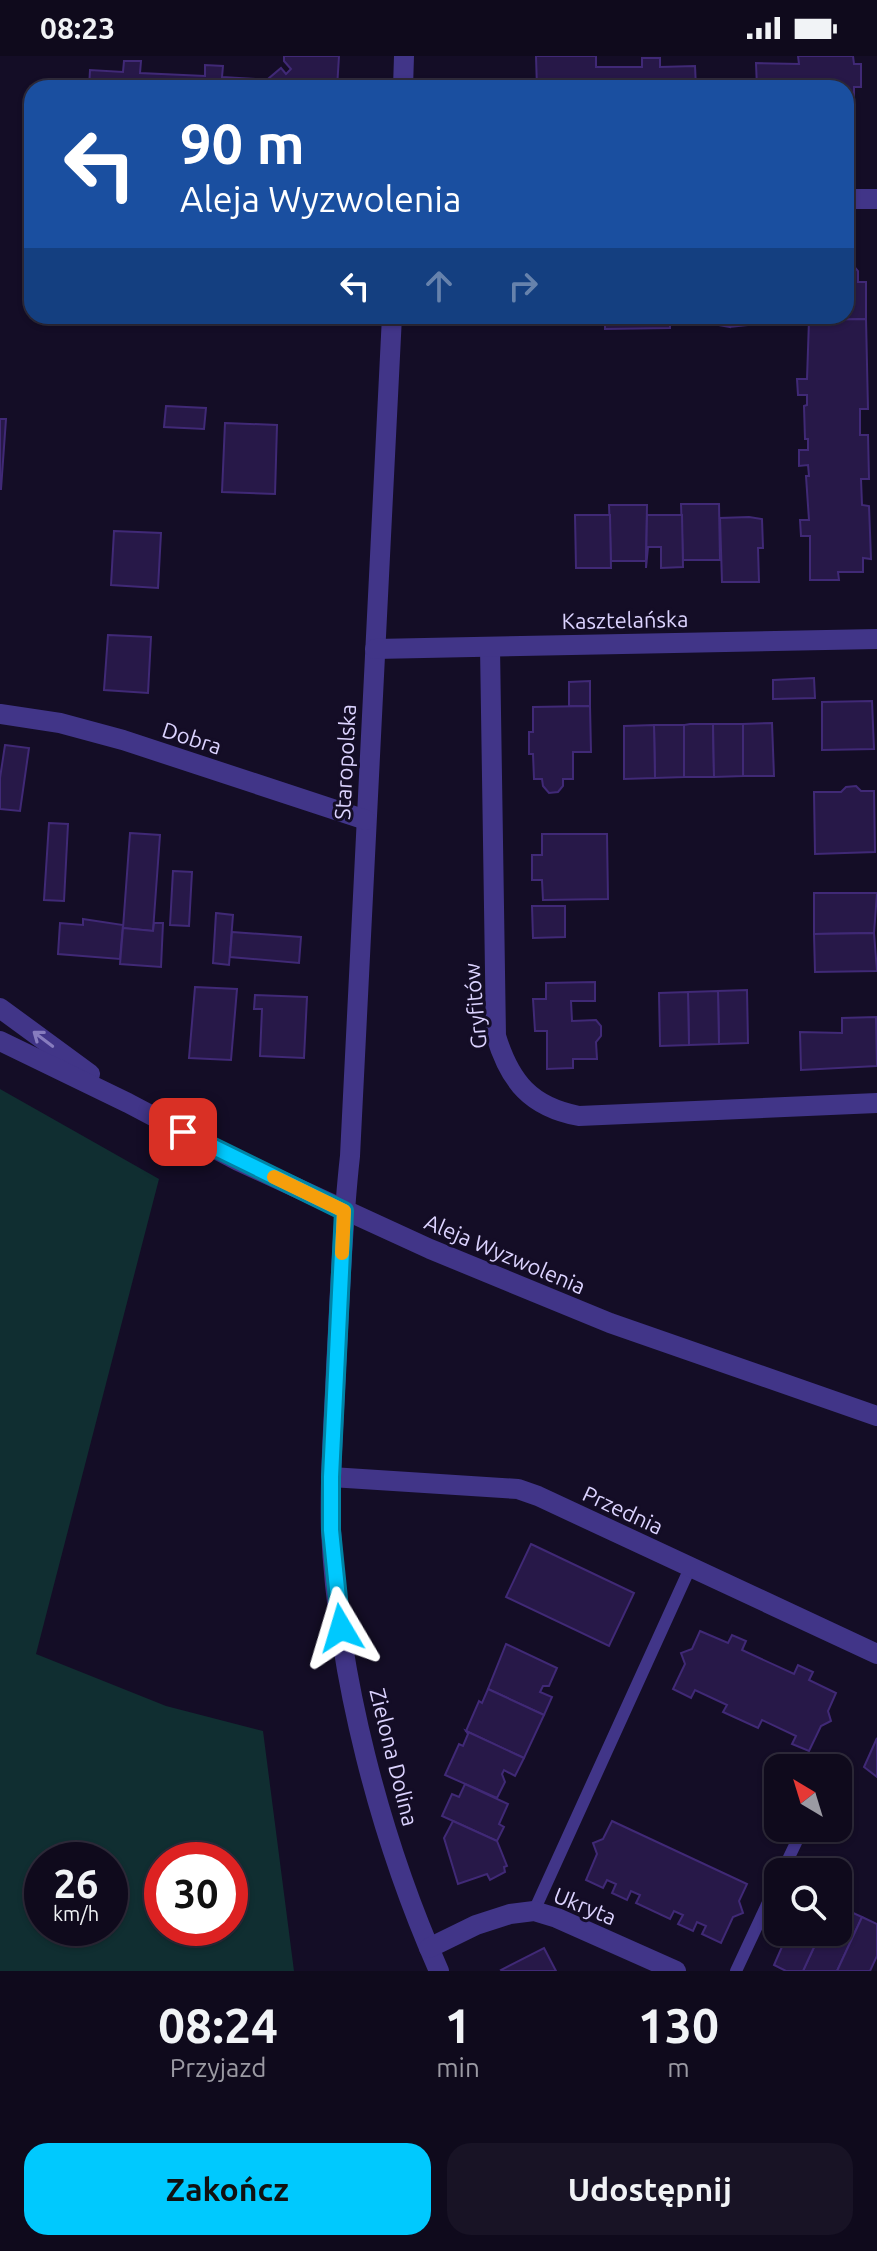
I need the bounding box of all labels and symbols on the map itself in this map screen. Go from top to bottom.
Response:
street label: Kasztelańska [561,606,689,633]
street label: Staropolska [329,703,360,821]
street label: Dobra [159,716,225,759]
street label: Gryfitów [458,962,491,1050]
one-way arrow [33,1031,55,1048]
pin [149,1098,217,1166]
street label: Aleja Wyzwolenia [421,1208,589,1299]
street label: Przednia [579,1480,667,1539]
position arrow [299,1586,383,1670]
street label: Zielona Dolina [365,1685,424,1828]
north arrow [764,1754,852,1842]
speed limit sign: 30 [144,1842,248,1946]
street label: Ukryta [550,1882,620,1929]

